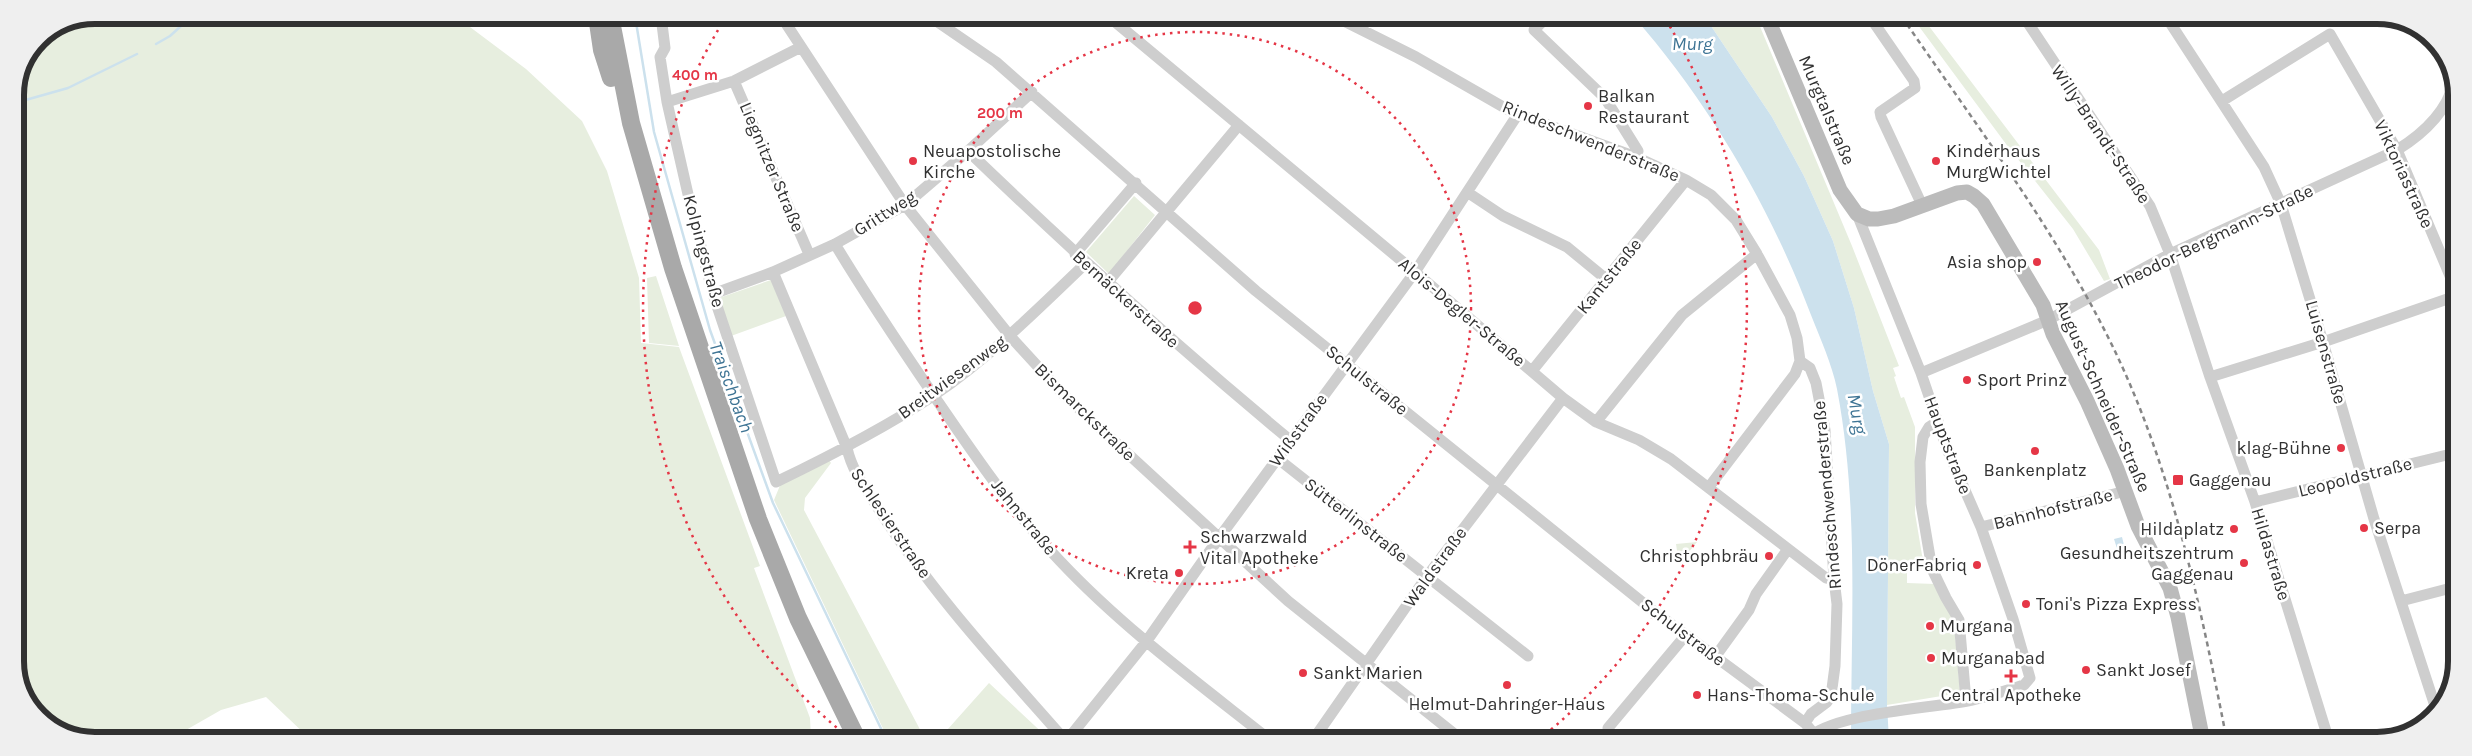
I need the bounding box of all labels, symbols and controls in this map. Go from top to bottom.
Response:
water label: Murg [1672,33,1714,55]
street label: Murgtalstraße [1794,52,1860,168]
street label: Willy-Brandt-Straße [2046,60,2156,208]
text: 400 m [672,66,718,84]
place label: Balkan Restaurant [1598,85,1690,128]
street label: Rindeschwenderstraße [1499,95,1683,187]
street label: Liegnitzer Straße [735,99,809,235]
marker: Balkan Restaurant [1582,100,1594,112]
text: 200 m [977,104,1023,122]
street label: Viktoriastraße [2369,116,2439,232]
place label: Neuapostolische Kirche [923,140,1061,183]
place label: Kinderhaus MurgWichtel [1946,140,2051,183]
marker: Neuapostolische Kirche [907,155,919,167]
marker: Kinderhaus MurgWichtel [1930,155,1942,167]
street label: Theodor-Bergmann-Straße [2111,179,2317,295]
street label: Grittweg [850,185,920,241]
street label: Kolpingstraße [678,192,730,310]
street label: Kantstraße [1572,234,1646,318]
street label: Bernäckerstraße [1068,245,1184,353]
place label: Asia shop [1947,251,2027,273]
street label: Alois-Degler-Straße [1394,252,1530,372]
marker: Asia shop [2031,256,2043,268]
street label: August-Schneider-Straße [2051,296,2155,496]
street label: Luisenstraße [2301,297,2351,407]
centre of rings [1186,299,1204,317]
street label: Breitwiesenweg [893,330,1011,424]
water label: Traischbach [704,338,758,436]
street label: Schulstraße [1321,340,1413,420]
street label: Bismarckstraße [1030,358,1140,466]
place label: Sport Prinz [1977,369,2067,391]
marker: Sport Prinz [1961,374,1973,386]
street label: Wißstraße [1264,389,1332,471]
water label: Murg [1843,392,1872,437]
street label: Hauptstraße [1919,393,1977,497]
street label: Rindeschwenderstraße [1808,400,1846,590]
place label: klag-Bühne [2236,437,2331,459]
marker: klag-Bühne [2335,442,2347,454]
marker: Bankenplatz [2029,445,2041,457]
street label: Leopoldstraße [2296,452,2414,502]
place label: Bankenplatz [1984,459,2087,481]
street label: Schlesierstraße [846,463,936,583]
place label: Gaggenau [2189,469,2272,491]
street label: Sütterlinstraße [1300,473,1412,567]
marker: Gaggenau [2171,473,2185,487]
street label: Jahnstraße [987,474,1061,560]
street label: Bahnhofstraße [1991,484,2115,534]
street label: Hildastraße [2246,505,2296,603]
place label: Serpa [2374,517,2421,539]
place label: Hildaplatz [2140,518,2224,540]
street label: Waldstraße [1398,522,1472,612]
marker: Serpa [2358,522,2370,534]
marker: Hildaplatz [2228,523,2240,535]
place label: Schwarzwald Vital Apotheke [1200,526,1318,569]
marker: Schwarzwald Vital Apotheke [1184,541,1196,553]
place label: Gesundheitszentrum Gaggenau [2060,542,2234,585]
place label: Christophbräu [1640,545,1759,567]
marker: Christophbräu [1763,550,1775,562]
place label: DönerFabriq [1867,554,1967,576]
marker: Gesundheitszentrum Gaggenau [2238,557,2250,569]
marker: DönerFabriq [1971,559,1983,571]
place label: Kreta [1126,562,1169,584]
marker: Kreta [1173,567,1185,579]
street label: Schulstraße [1636,593,1730,671]
place label: Toni's Pizza Express [2036,593,2197,615]
marker: Toni's Pizza Express [2020,598,2032,610]
place label: Murgana [1940,615,2013,637]
marker: Murgana [1924,620,1936,632]
place label: Murganabad [1941,647,2045,669]
marker: Murganabad [1925,652,1937,664]
place label: Sankt Josef [2096,659,2192,681]
place label: Sankt Marien [1313,662,1423,684]
marker: Sankt Josef [2080,664,2092,676]
marker: Sankt Marien [1297,667,1309,679]
marker: Central Apotheke [2005,670,2017,682]
marker: Helmut-Dahringer-Haus [1501,679,1513,691]
place label: Hans-Thoma-Schule [1707,684,1874,706]
place label: Central Apotheke [1941,684,2081,706]
marker: Hans-Thoma-Schule [1691,689,1703,701]
place label: Helmut-Dahringer-Haus [1409,693,1605,715]

